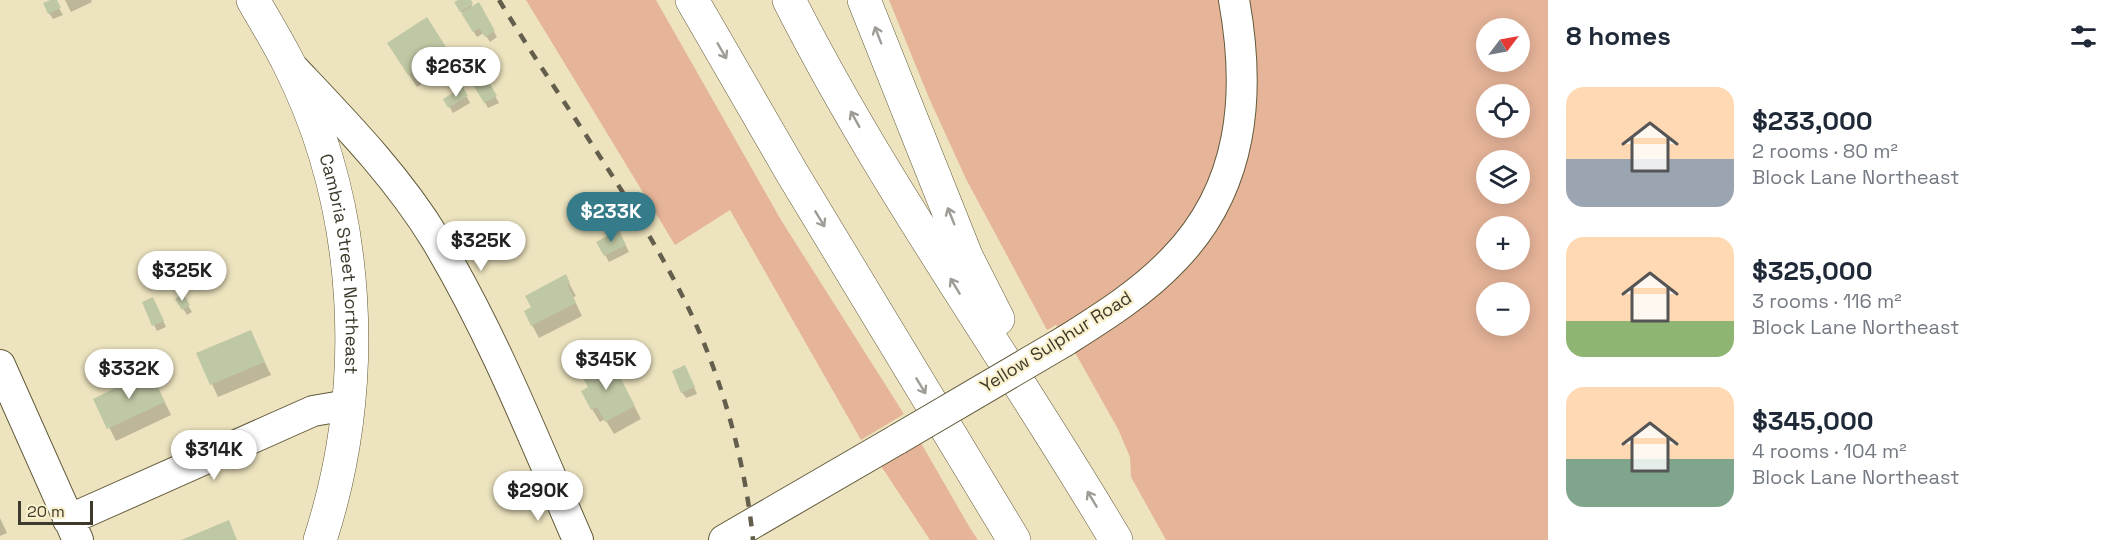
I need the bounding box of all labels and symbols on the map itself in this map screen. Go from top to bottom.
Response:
north arrow [1476,18,1530,72]
one-way arrow [872,27,883,45]
one-way arrow [716,42,728,59]
pin: $263K [414,47,498,98]
one-way arrow [849,110,860,128]
street label: Cambria Street Northeast [314,151,364,375]
pin: $233K [569,192,653,243]
one-way arrow [945,208,956,226]
one-way arrow [814,210,826,227]
pin: $325K [439,221,523,272]
pin: $325K [140,251,224,302]
one-way arrow [949,278,961,295]
street label: Yellow Sulphur Road [976,286,1136,398]
pin: $345K [564,340,648,391]
pin: $332K [87,349,171,400]
one-way arrow [915,377,927,394]
pin: $314K [172,430,256,481]
pin: $290K [496,471,580,522]
one-way arrow [1085,491,1097,508]
scale bar [18,498,93,526]

